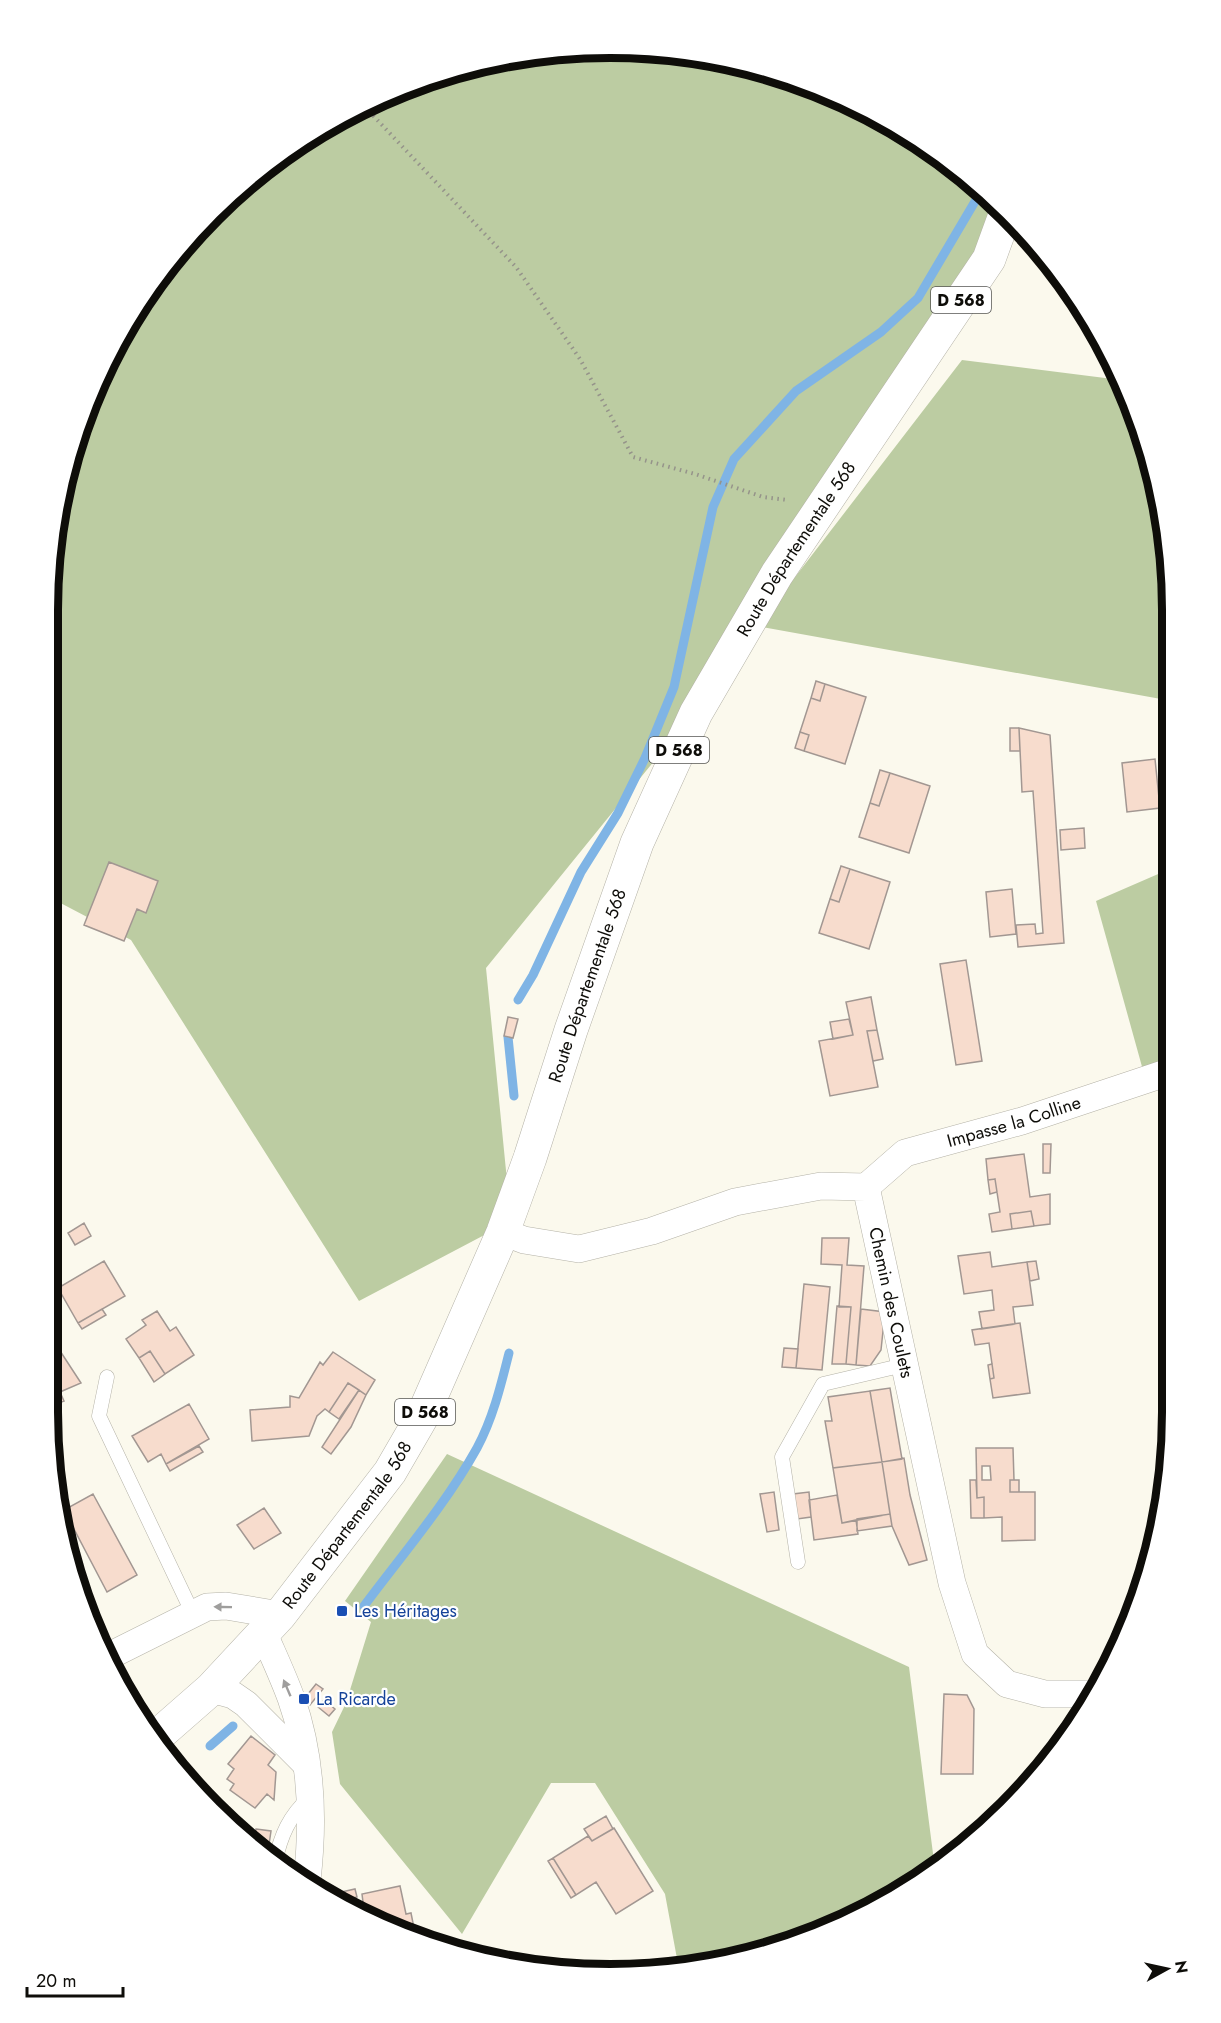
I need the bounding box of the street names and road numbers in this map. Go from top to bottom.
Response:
road number: D 568 [931,287,991,313]
street label: Route Départementale 568 [730,456,862,641]
road number: D 568 [649,737,709,763]
street label: Route Départementale 568 [542,885,633,1086]
street label: Impasse la Colline [944,1089,1084,1154]
street label: Chemin des Coulets [862,1225,920,1380]
road number: D 568 [395,1399,455,1425]
street label: Route Départementale 568 [276,1436,418,1615]

